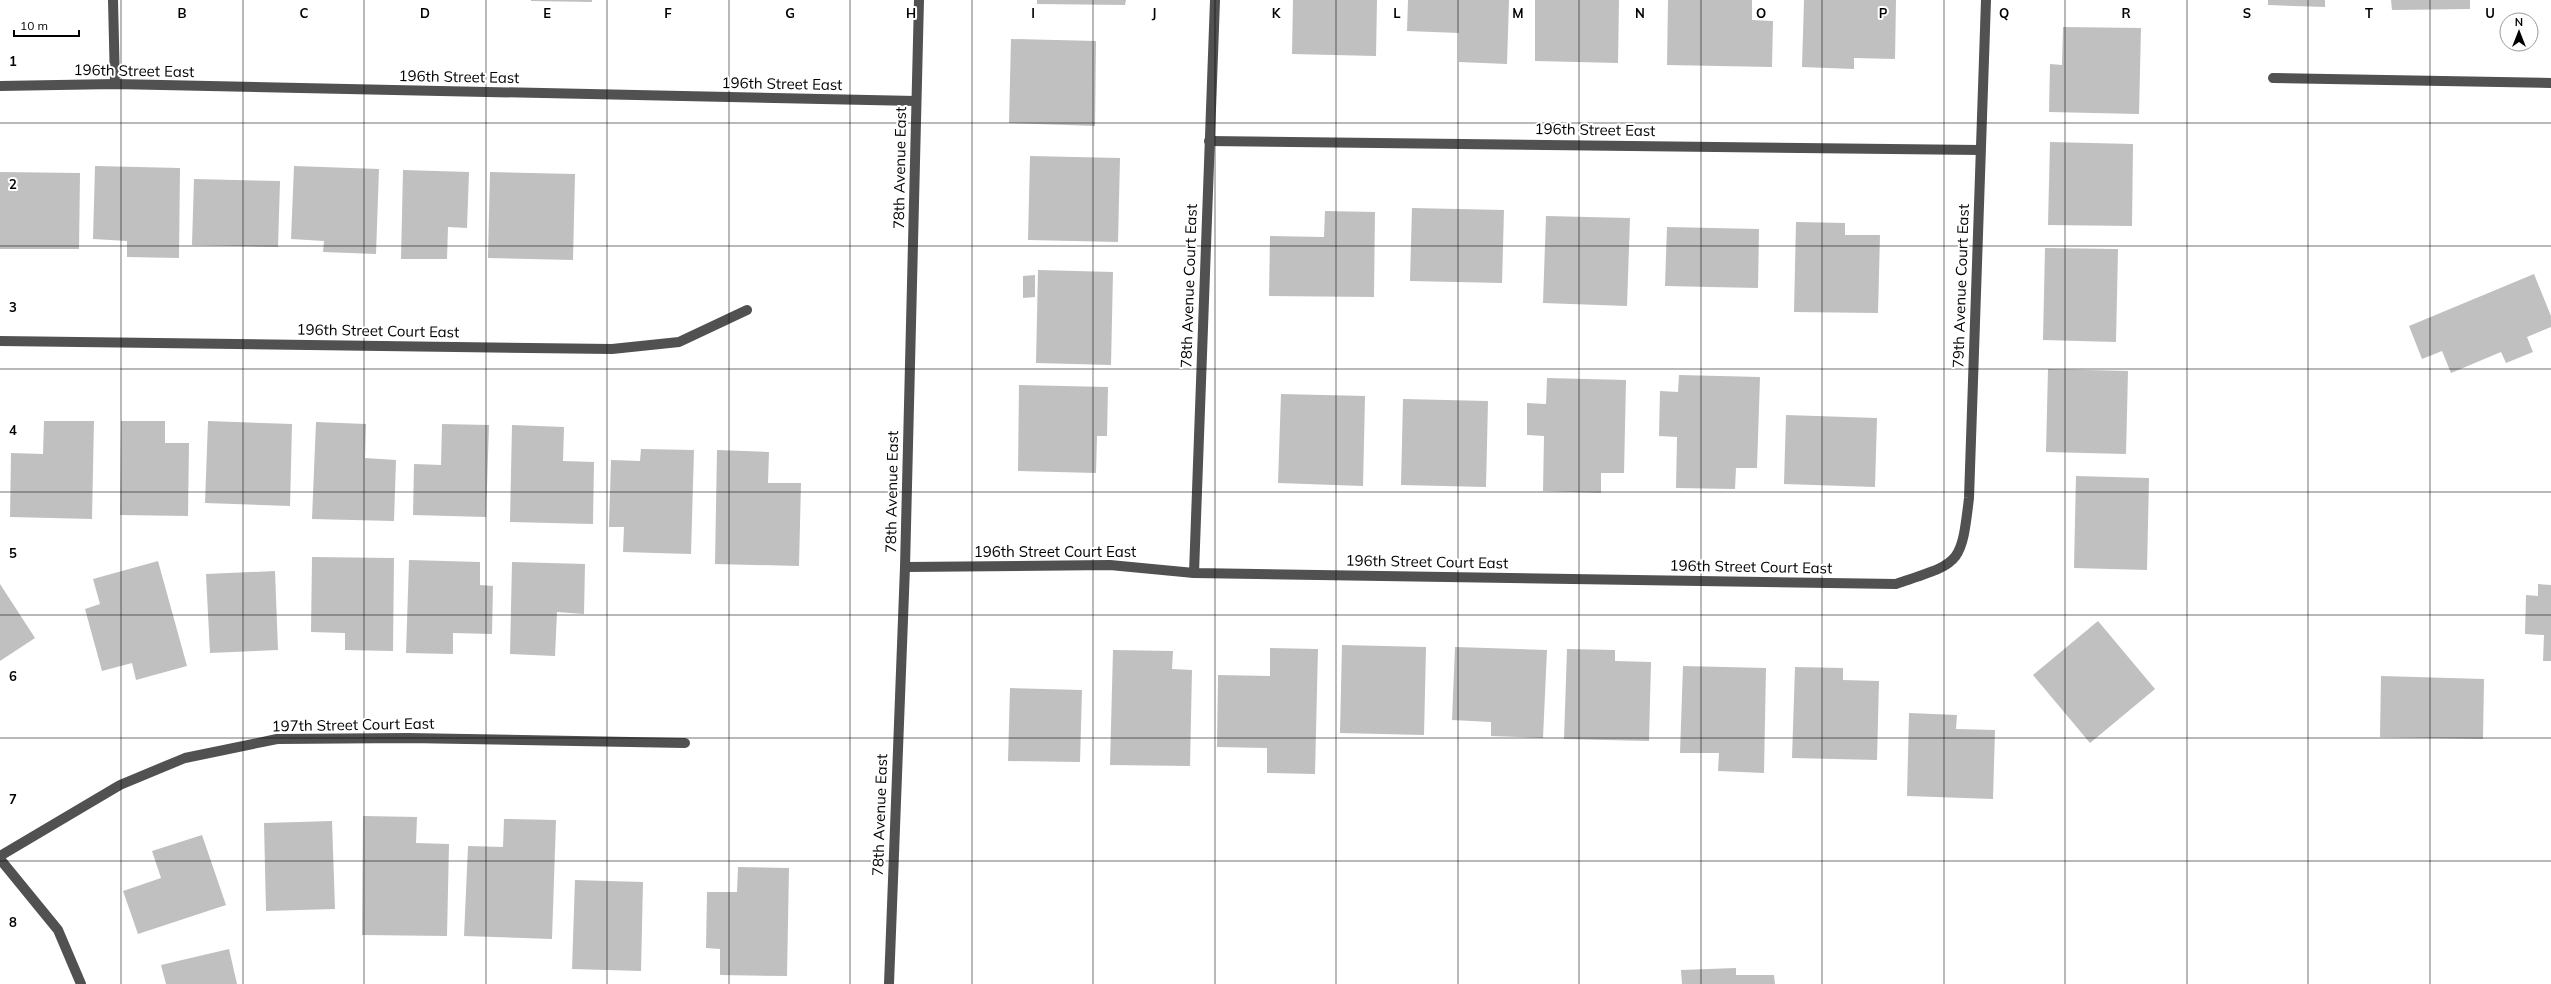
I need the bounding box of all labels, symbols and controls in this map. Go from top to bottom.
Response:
text: B [178,5,187,21]
text: C [300,5,309,21]
text: D [420,5,430,21]
text: E [543,5,551,21]
text: F [664,5,672,21]
text: G [785,5,795,21]
text: H [906,5,916,21]
text: I [1031,5,1035,21]
text: J [1152,5,1156,21]
text: K [1272,5,1282,21]
text: L [1393,5,1401,21]
text: M [1512,5,1524,21]
text: N [1635,5,1645,21]
text: O [1756,5,1766,21]
text: P [1879,5,1888,21]
text: Q [1999,5,2009,21]
text: R [2121,5,2131,21]
text: S [2243,5,2251,21]
text: T [2365,5,2373,21]
text: U [2485,5,2495,21]
scale bar [14,12,79,38]
north arrow [2499,12,2539,52]
text: N [2515,15,2523,29]
text: 10 m [20,18,48,33]
text: 1 [9,53,17,69]
street label: 196th Street East [74,60,195,81]
street label: 196th Street East [399,66,520,87]
street label: 196th Street East [722,73,843,94]
street label: 78th Avenue East [889,107,910,229]
street label: 196th Street East [1535,119,1656,140]
text: 2 [9,176,17,192]
street label: 78th Avenue Court East [1176,203,1201,368]
street label: 79th Avenue Court East [1948,203,1973,368]
text: 3 [9,299,17,315]
street label: 196th Street Court East [297,320,459,341]
text: 4 [9,422,17,438]
street label: 78th Avenue East [881,431,902,553]
street label: 196th Street Court East [974,542,1136,561]
text: 5 [9,545,17,561]
street label: 196th Street Court East [1346,551,1508,572]
street label: 196th Street Court East [1670,556,1832,577]
text: 6 [9,668,17,684]
street label: 197th Street Court East [272,714,434,735]
street label: 78th Avenue East [868,753,891,877]
text: 7 [9,791,17,807]
text: 8 [9,914,17,930]

